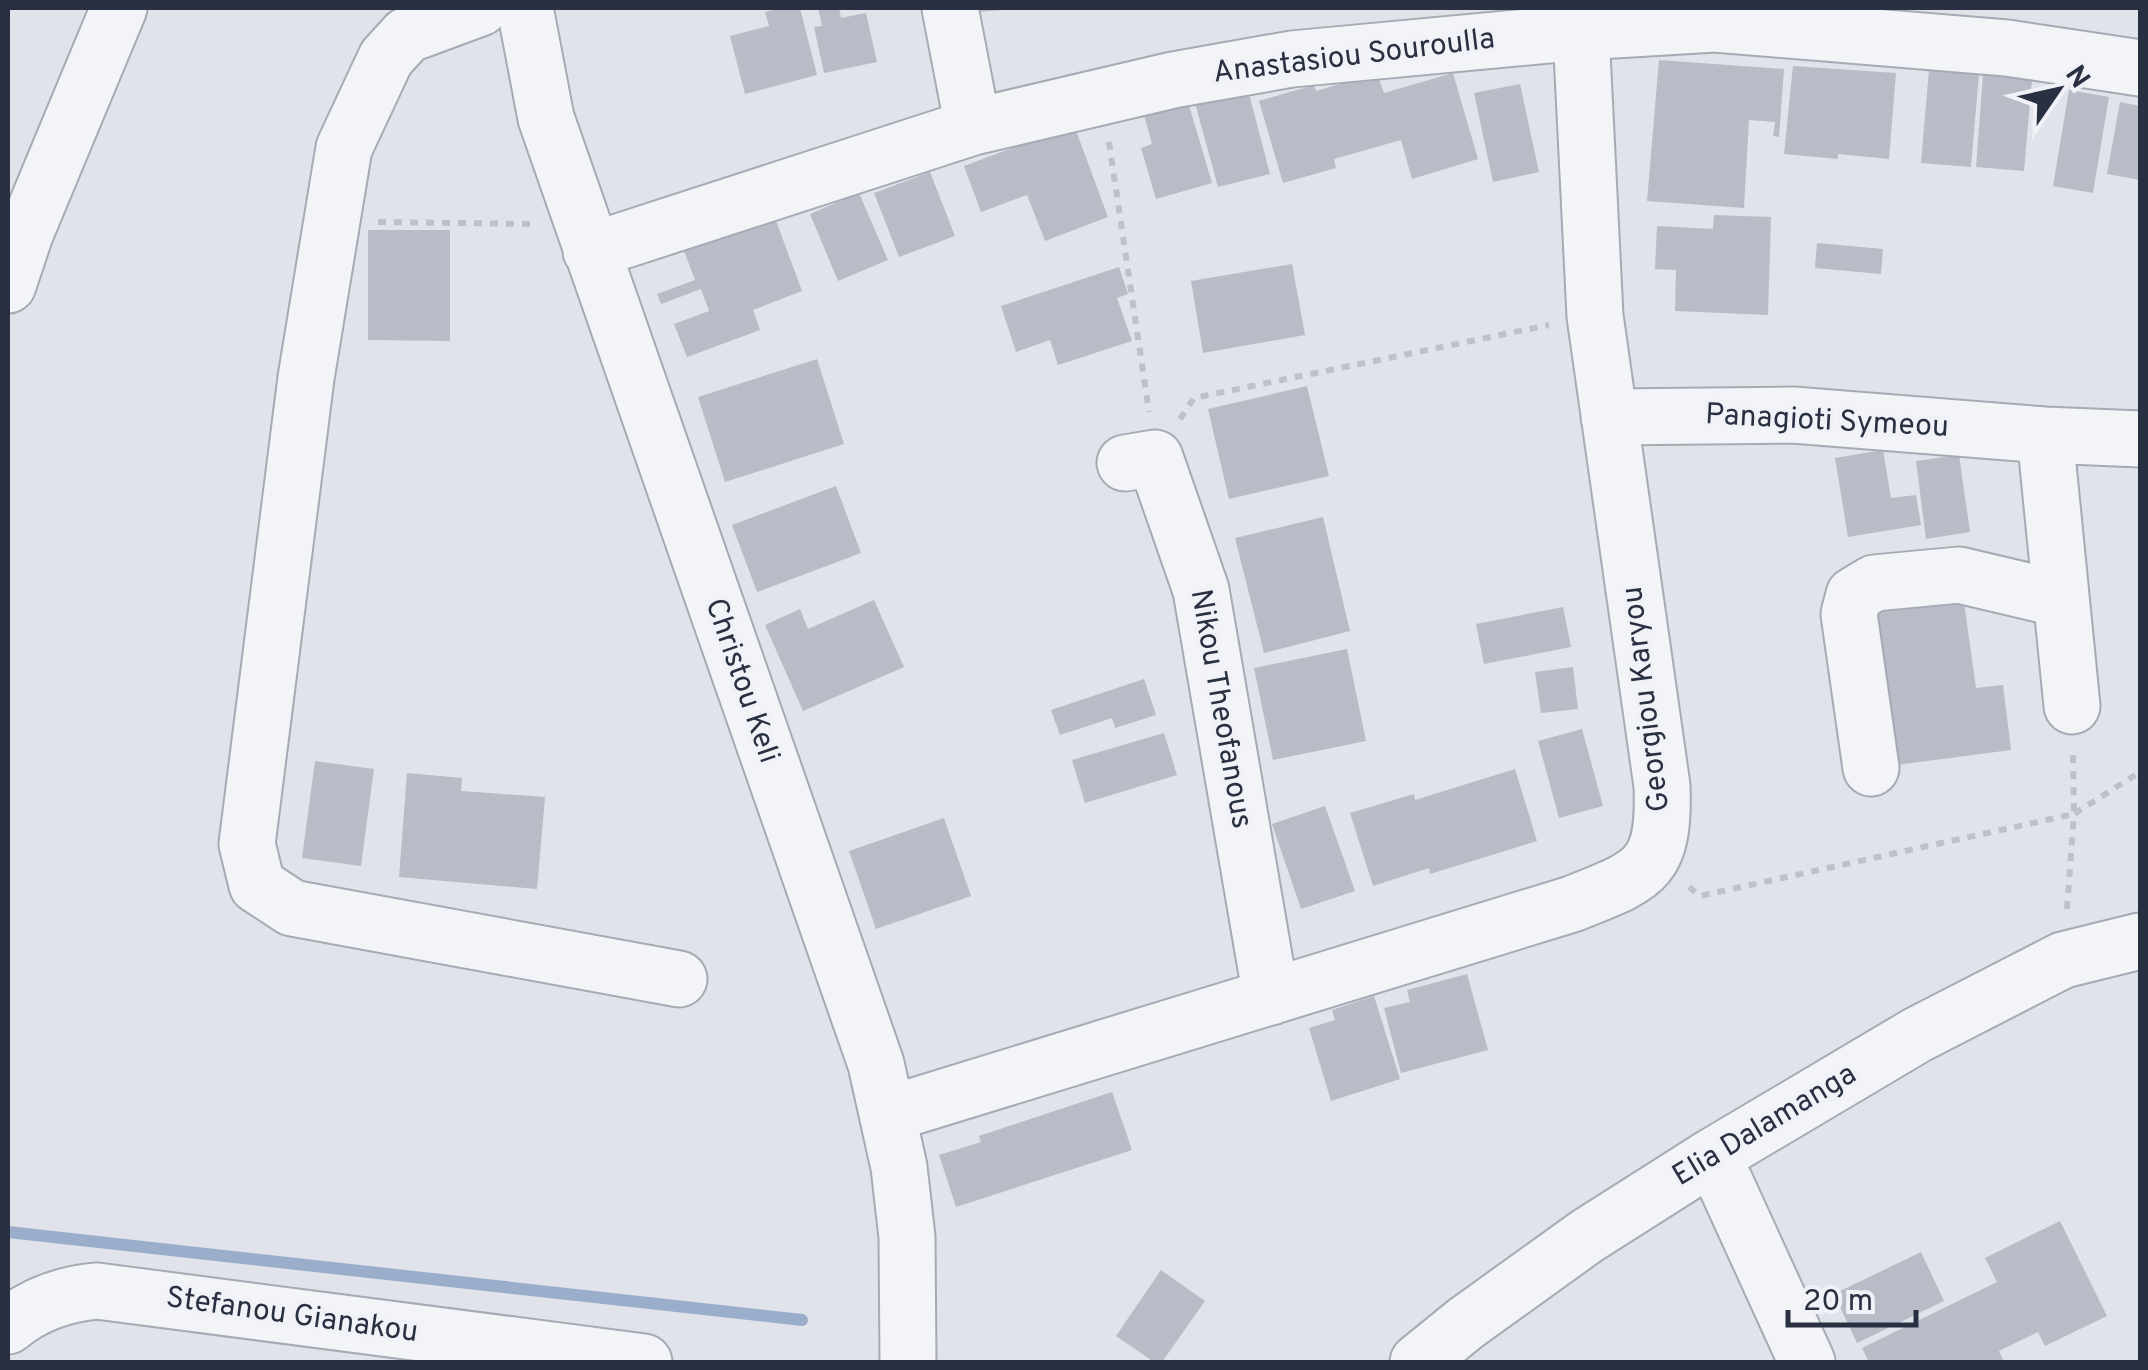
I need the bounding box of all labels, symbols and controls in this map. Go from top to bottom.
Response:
street label: Anastasiou Souroulla [1211,21,1497,93]
north arrow [2008,40,2108,140]
text: N [2056,59,2097,96]
street label: Panagioti Symeou [1704,397,1950,447]
street label: Georgiou Karyou [1615,584,1679,814]
street label: Nikou Theofanous [1181,586,1259,832]
street label: Christou Keli [696,594,786,768]
street label: Elia Dalamanga [1666,1057,1864,1195]
scale bar [1788,1265,1916,1327]
street label: Stefanou Gianakou [164,1280,420,1352]
text: 20 m [1803,1284,1873,1321]

